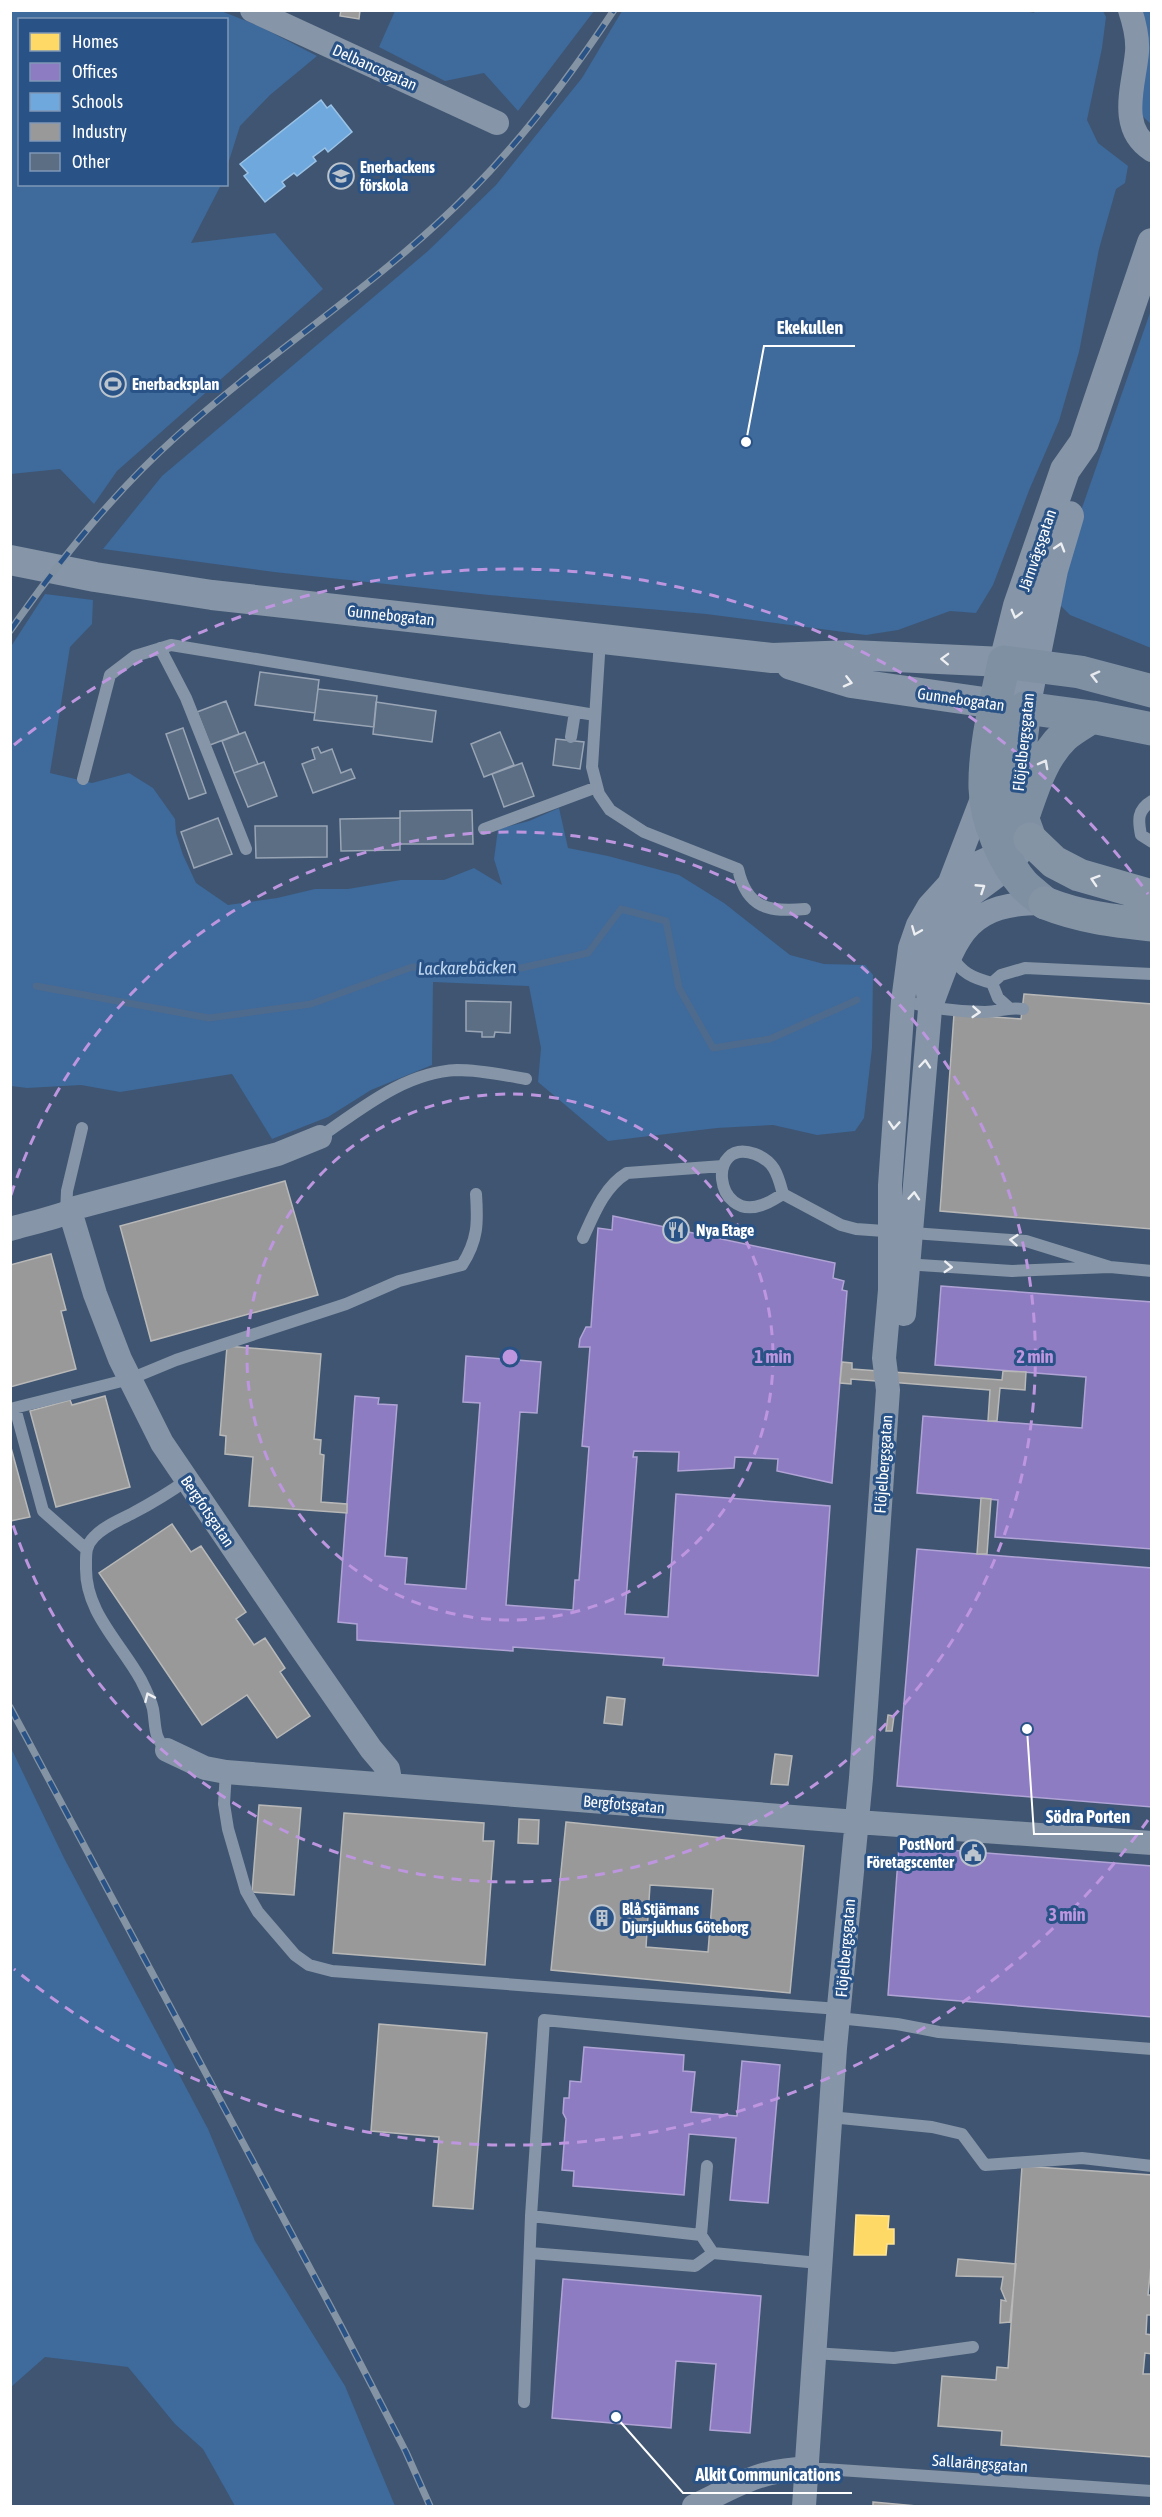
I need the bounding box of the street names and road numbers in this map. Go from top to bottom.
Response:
street label: Delbancogatan [330,40,420,95]
street label: Järnvägsgatan [1015,507,1060,594]
street label: Gunnebogatan [346,601,436,630]
street label: Gunnebogatan [916,684,1006,715]
street label: Flöjelbergsgatan [1009,692,1038,792]
street label: Flöjelbergsgatan [871,1414,896,1514]
street label: Bergfotsgatan [177,1472,238,1551]
street label: Bergfotsgatan [582,1791,666,1818]
street label: Flöjelbergsgatan [832,1898,859,1998]
street label: Sallarängsgatan [931,2451,1029,2476]

